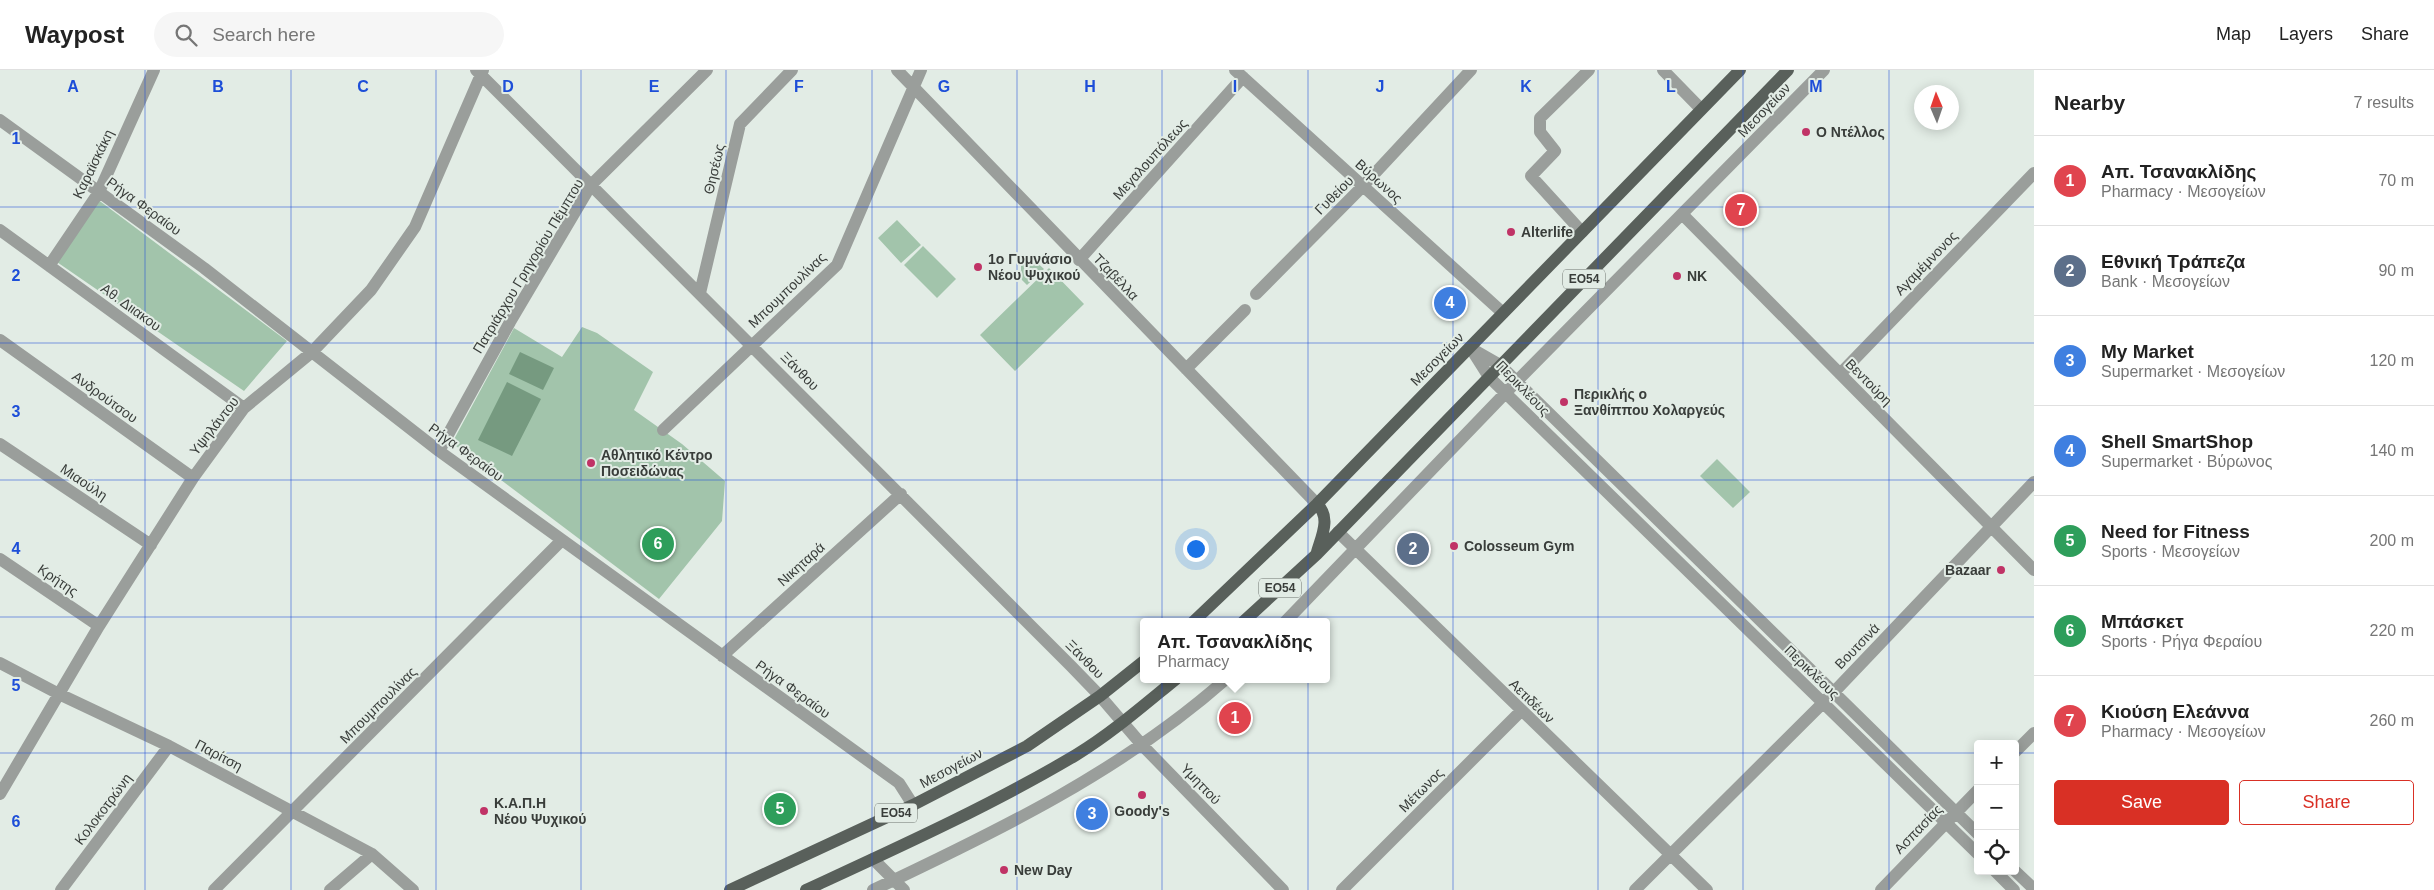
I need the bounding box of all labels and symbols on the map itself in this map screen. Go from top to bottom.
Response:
text: A [67,78,79,95]
text: B [212,78,224,95]
text: C [357,78,369,95]
text: D [502,78,514,95]
text: E [649,78,660,95]
text: F [794,78,804,95]
text: G [938,78,950,95]
text: H [1084,78,1096,95]
text: I [1233,78,1237,95]
text: J [1376,78,1384,95]
text: K [1520,78,1532,95]
text: L [1666,78,1676,95]
text: M [1809,78,1823,95]
street label: Μεσογείων [1734,80,1794,140]
north arrow [1914,85,1959,130]
street label: Μεγαλουπόλεως [1109,115,1191,203]
place label: Ο Ντέλλος [1816,124,1885,140]
marker: Ο Ντέλλος [1800,126,1812,138]
street label: Καραϊσκάκη [69,127,117,201]
text: 1 [12,130,21,147]
street label: Θησέως [700,142,728,196]
street label: Βύρωνος [1352,156,1406,206]
street label: Γυθείου [1311,172,1357,218]
street label: Ρήγα Φεραίου [104,174,184,238]
street label: Πατριάρχου Γρηγορίου Πέμπτου [469,176,587,356]
pin: 7 [1725,191,1757,229]
place label: Alterlife [1521,224,1573,240]
marker: Alterlife [1505,226,1517,238]
street label: Αγαμέμνονος [1891,227,1961,298]
street label: Μπουμπουλίνας [745,249,829,331]
place label: 1ο Γυμνάσιο Νέου Ψυχικού [988,251,1080,283]
street label: Τζαβέλλα [1090,251,1142,303]
marker: 1ο Γυμνάσιο Νέου Ψυχικού [972,261,984,273]
text: 2 [12,267,21,284]
place label: NK [1687,268,1707,284]
road number: ΕΟ54 [1563,270,1605,288]
marker: NK [1671,270,1683,282]
street label: Αθ. Διιακου [98,280,164,334]
pin: 4 [1434,284,1466,322]
street label: Μεσογείων [1407,329,1467,389]
street label: Ξάνθου [778,349,822,393]
street label: Βεντούρη [1842,355,1896,409]
street label: Περικλέους [1493,357,1553,419]
street label: Ανδρούτσου [69,368,141,426]
place label: Περικλής ο Ξανθίππου Χολαργεύς [1574,386,1725,418]
street label: Υψηλάντου [186,394,242,458]
marker: Περικλής ο Ξανθίππου Χολαργεύς [1558,396,1570,408]
text: 3 [12,403,21,420]
street label: Ρήγα Φεραίου [426,420,506,484]
place label: Αθλητικό Κέντρο Ποσειδώνας [601,447,713,479]
marker: Αθλητικό Κέντρο Ποσειδώνας [585,457,597,469]
street label: Μιαούλη [58,461,110,503]
pin: 6 [642,525,674,563]
pin: 2 [1397,530,1429,568]
your location [1183,536,1209,562]
place label: Colosseum Gym [1464,538,1574,554]
street label: Νικηταρά [774,539,828,589]
text: 4 [12,540,21,557]
marker: Colosseum Gym [1448,540,1460,552]
street label: Κρήτης [35,561,81,599]
place label: Bazaar [1945,562,1992,578]
marker: Bazaar [1995,564,2007,576]
road number: ΕΟ54 [1259,578,1301,598]
street label: Βουτσινά [1831,620,1883,672]
street label: Ξάνθου [1063,637,1107,681]
street label: Περικλέους [1781,642,1843,702]
street label: Ρήγα Φεραίου [753,657,833,721]
street label: Μπουμπουλίνας [336,663,420,747]
street label: Αετιδέων [1506,676,1558,726]
text: 5 [12,677,21,694]
pin: 1 [1219,699,1251,737]
street label: Παρίτση [193,736,245,774]
street label: Μεσογείων [917,745,985,791]
street label: Υμηττού [1178,760,1224,808]
street label: Μέτωνος [1396,764,1447,815]
street label: Κολοκοτρώνη [71,770,135,848]
marker: Goody's [1136,789,1148,801]
pin: 5 [764,790,796,828]
place label: Κ.Α.Π.Η Νέου Ψυχικού [494,795,586,827]
pin: 3 [1076,795,1108,833]
street label: Ασπασίας [1891,801,1946,857]
place label: Goody's [1114,803,1170,819]
road number: ΕΟ54 [875,804,917,822]
marker: Κ.Α.Π.Η Νέου Ψυχικού [478,805,490,817]
text: 6 [12,813,21,830]
place label: New Day [1014,862,1073,878]
marker: New Day [998,864,1010,876]

